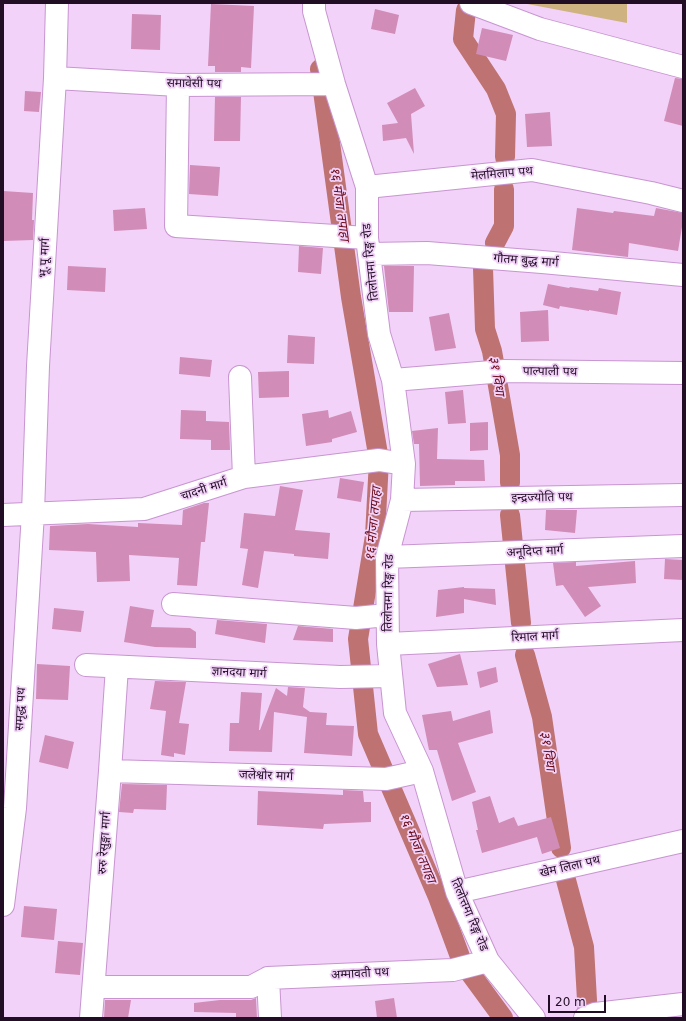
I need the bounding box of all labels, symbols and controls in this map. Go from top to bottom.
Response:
street label: समावेसी पथ [167,76,221,92]
street label: मेलमिलाप पथ [471,164,533,184]
water label: १६ मौजा तपाहा [326,166,352,242]
street label: तिलोत्तमा रिङ्ग रोड [360,223,382,301]
street label: भू.पू मार्ग [37,238,53,278]
street label: गौतम बुद्ध मार्ग [493,252,559,270]
water label: ३१ विधा [485,355,507,397]
street label: पाल्पाली पथ [523,364,577,380]
street label: चादनी मार्ग [179,476,229,504]
water label: १६ मौजा तपाहा [363,486,385,562]
street label: इन्द्रज्योति पथ [511,490,573,506]
street label: अनूदिप्त मार्ग [506,543,564,561]
street label: तिलोत्तमा रिङ्ग रोड [381,554,397,632]
street label: रिमाल मार्ग [511,629,559,645]
street label: ज्ञानदया मार्ग [211,664,267,682]
street label: समृद्ध पथ [13,687,29,731]
water label: ३१ विधा [536,730,558,772]
street label: जलेश्वोर मार्ग [239,768,293,784]
street label: रुरु रेसुङ्गा मार्ग [96,811,114,875]
water label: १६ मौजा तपाहा [395,811,439,885]
street label: खेम लिला पथ [538,853,602,881]
street label: तिलोत्तमा रिङ्ग रोड [447,877,491,953]
street label: अम्मावती पथ [331,965,389,983]
scale bar [550,987,608,1013]
text: 20 m [555,995,586,1009]

